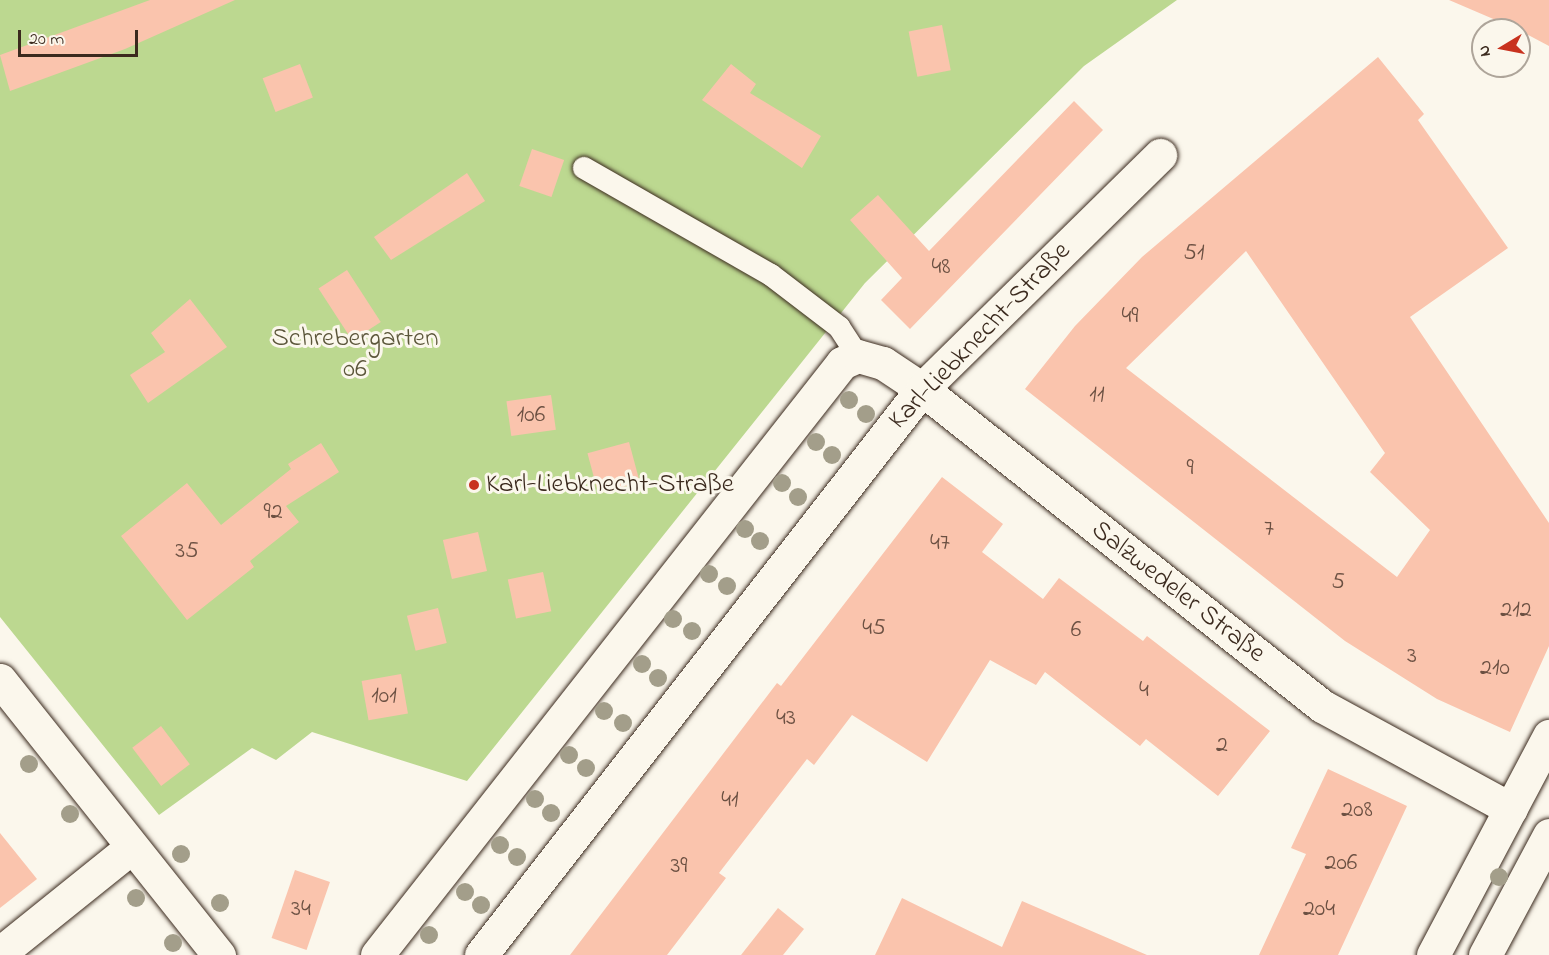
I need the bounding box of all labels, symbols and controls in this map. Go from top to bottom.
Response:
scale bar [21,18,141,56]
north arrow [1471,18,1531,78]
text: 20 m [29,27,64,53]
text: N [1472,43,1498,58]
street label: Karl-Liebknecht-Straße [882,236,1078,436]
house number: 51 [1183,240,1205,268]
house number: 48 [932,254,950,282]
house number: 49 [1121,303,1139,331]
park label: Schrebergarten 06 [272,322,438,385]
house number: 11 [1089,382,1105,410]
house number: 106 [517,402,545,430]
house number: 9 [1186,455,1194,483]
place label: Karl-Liebknecht-Straße [486,469,734,501]
marker: Karl-Liebknecht-Straße [467,478,481,492]
house number: 92 [263,499,283,527]
street label: Salzwedeler Straße [1084,514,1272,670]
house number: 7 [1264,516,1274,544]
house number: 47 [930,530,950,558]
house number: 35 [175,538,199,566]
house number: 5 [1331,569,1345,597]
house number: 212 [1500,597,1532,625]
house number: 45 [862,615,886,643]
house number: 6 [1071,617,1081,645]
house number: 3 [1407,643,1417,671]
house number: 210 [1480,655,1510,683]
house number: 4 [1139,677,1149,705]
house number: 101 [371,683,397,711]
house number: 43 [776,705,796,733]
house number: 2 [1216,732,1228,760]
house number: 41 [721,787,739,815]
house number: 208 [1341,797,1373,825]
house number: 206 [1325,850,1357,878]
house number: 39 [670,853,688,881]
house number: 34 [291,896,311,924]
house number: 204 [1303,896,1335,924]

